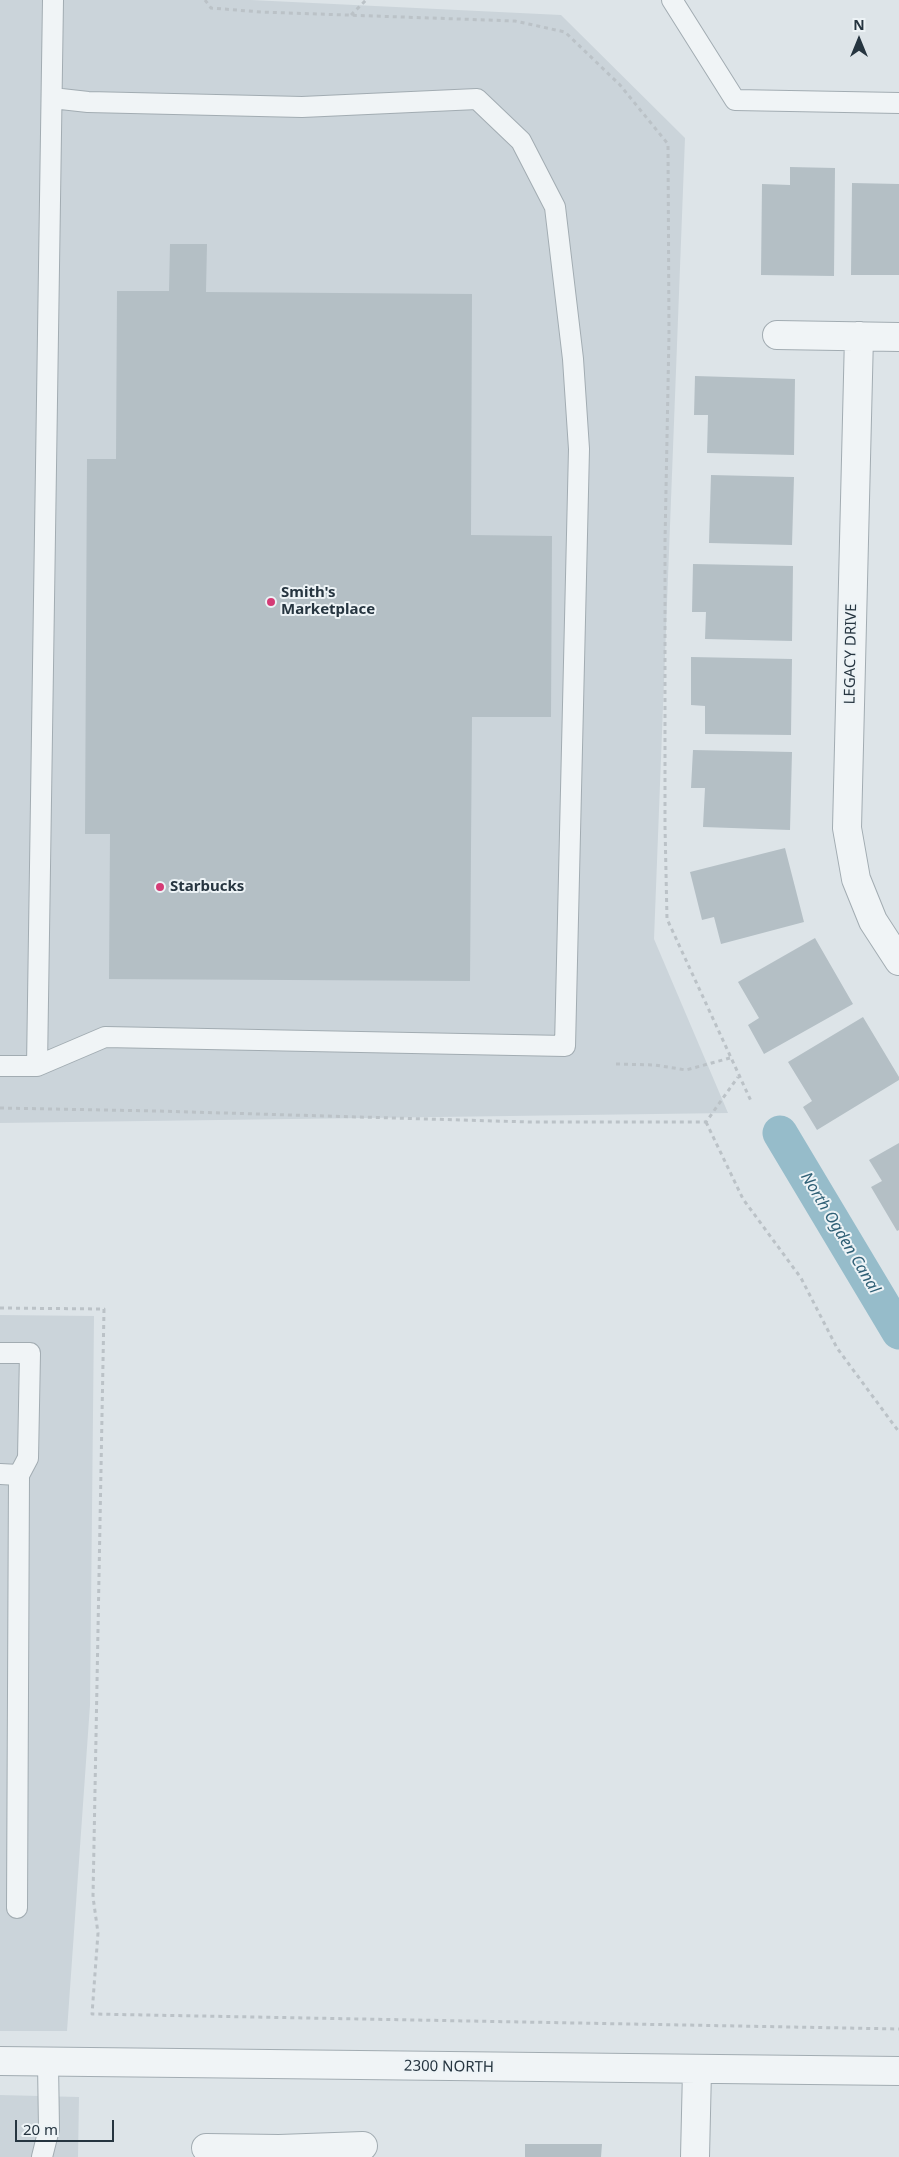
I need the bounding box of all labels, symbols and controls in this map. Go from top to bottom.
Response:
north arrow [834,15,884,65]
text: N [853,15,865,34]
place label: Smith's Marketplace [281,584,375,619]
marker: Smith's Marketplace [265,596,277,608]
street label: LEGACY DRIVE [841,603,861,705]
place label: Starbucks [170,878,244,896]
marker: Starbucks [154,881,166,893]
water label: North Ogden Canal [796,1169,884,1297]
street label: 2300 NORTH [404,2057,494,2077]
scale bar [18,2110,116,2142]
text: 20 m [23,2119,58,2139]

